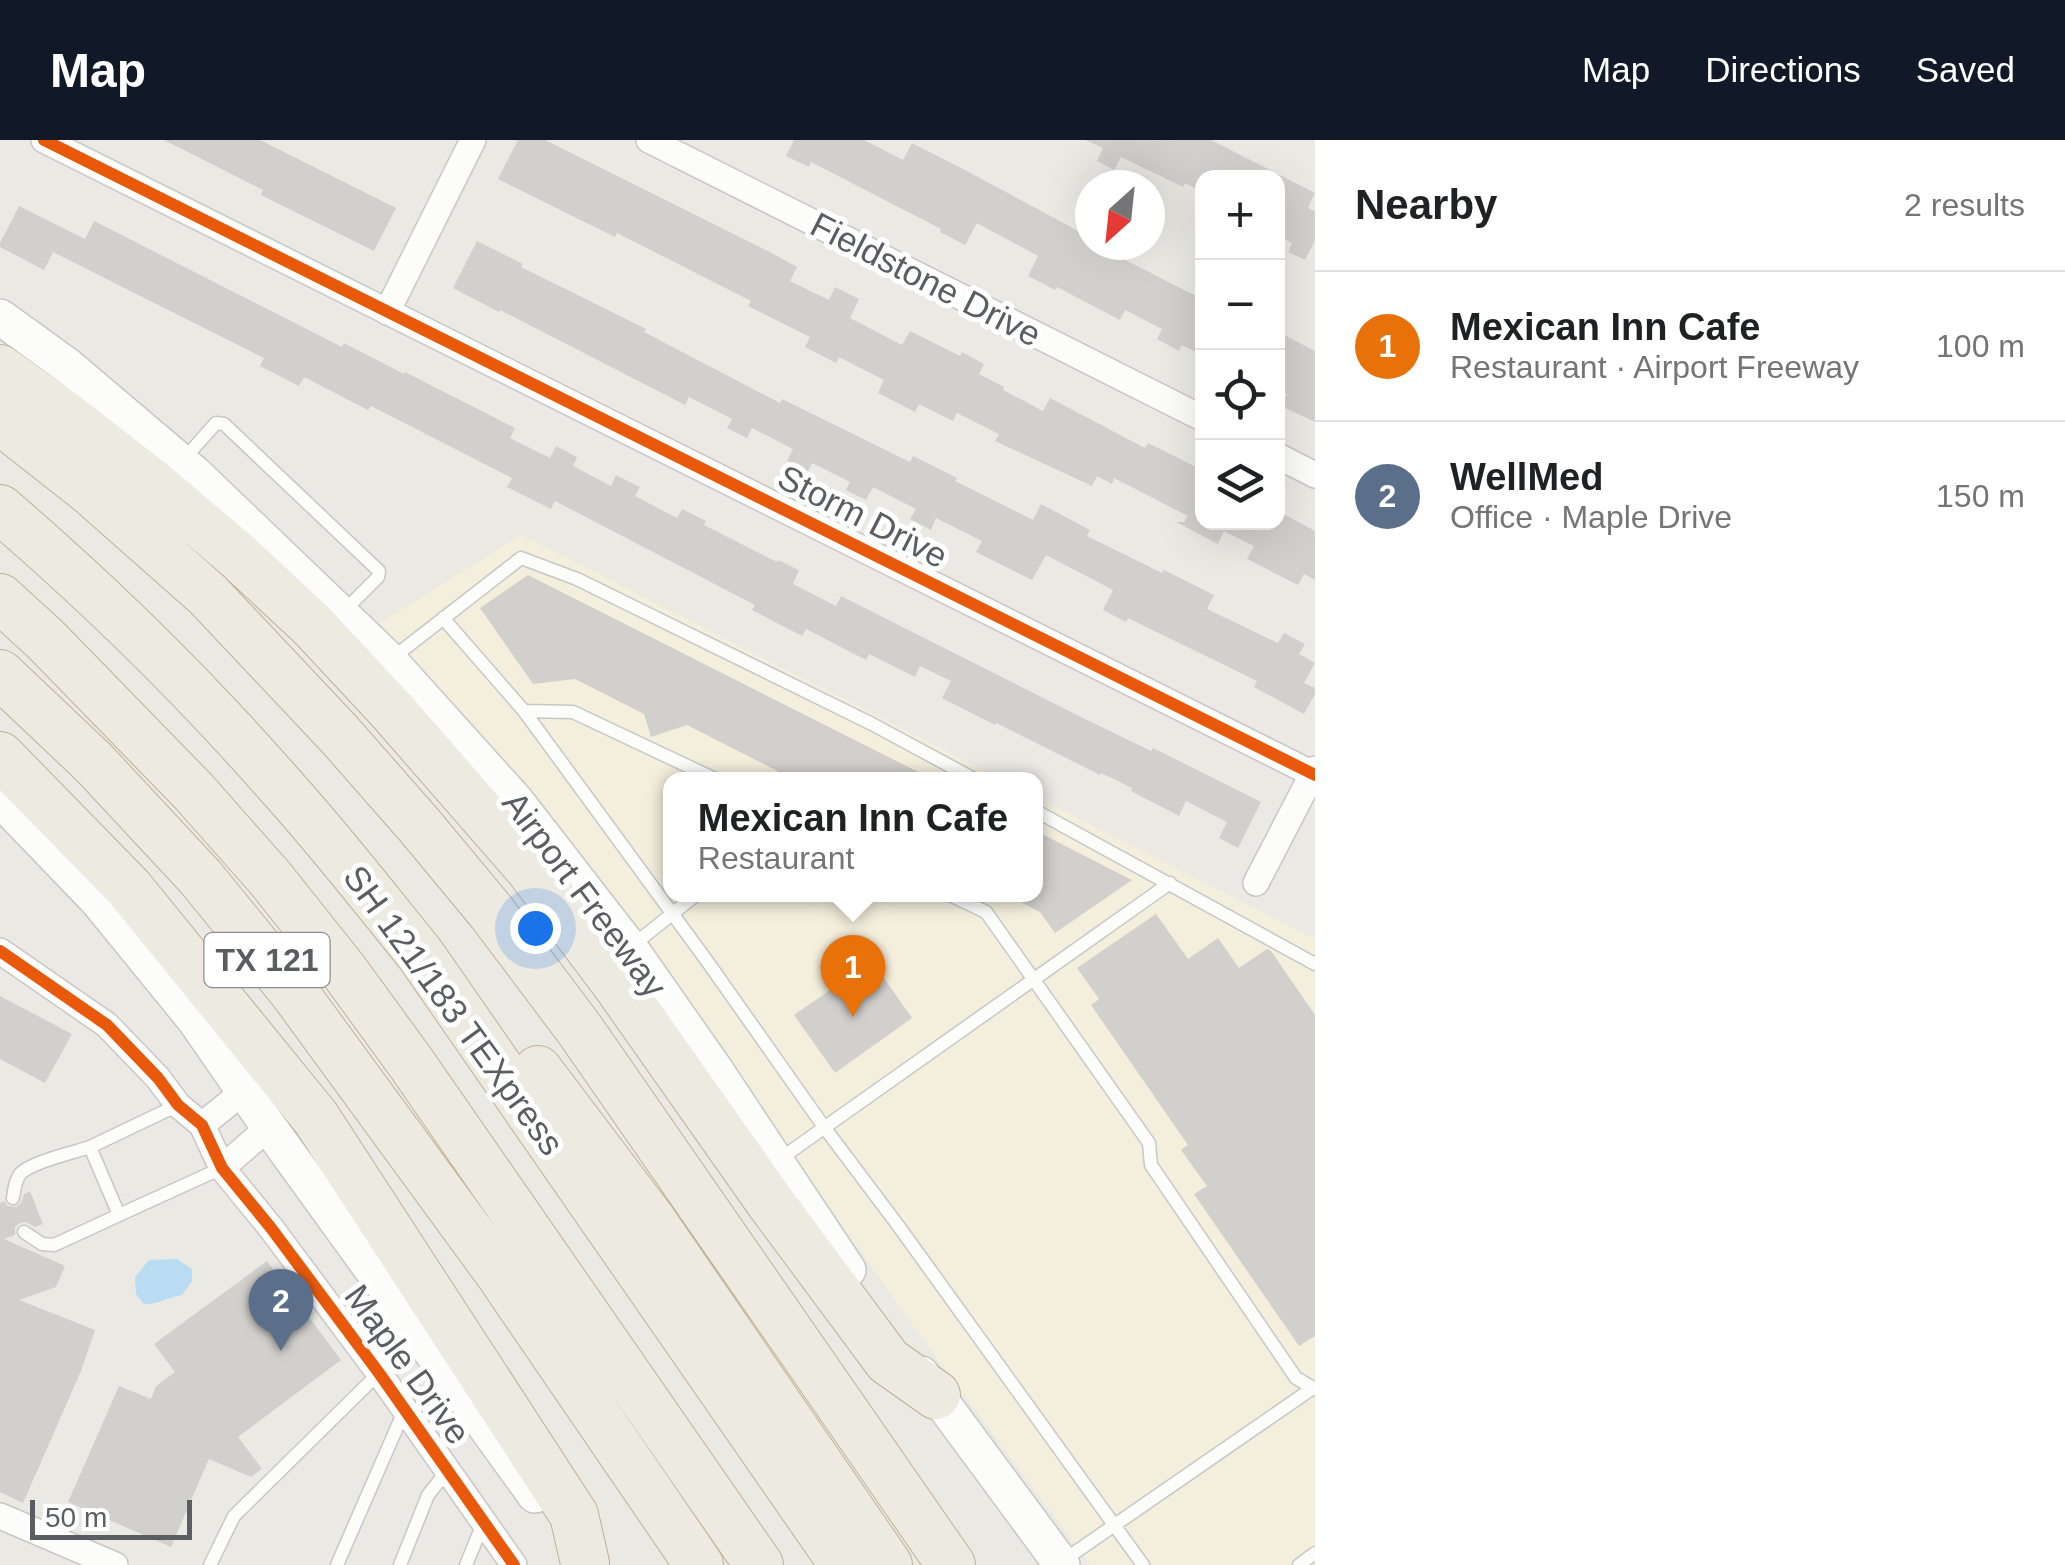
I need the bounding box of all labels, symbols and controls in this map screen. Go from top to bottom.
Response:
text: Map [50,44,146,97]
text: Map [1582,50,1650,89]
text: Directions [1705,50,1861,89]
text: Saved [1916,50,2015,89]
north arrow [1075,170,1165,260]
map controls [1195,170,1285,530]
button: + [1195,170,1285,260]
text: Nearby [1355,181,1497,228]
text: 2 results [1904,187,2025,223]
street label: Fieldstone Drive [804,204,1048,354]
button: − [1195,260,1285,350]
text: Mexican Inn Cafe [1450,306,1760,348]
text: 1 [1379,328,1396,364]
text: 100 m [1936,328,2025,364]
text: Restaurant · Airport Freeway [1450,349,1859,385]
button: locate [1195,350,1285,440]
button: layers [1195,440,1285,530]
text: WellMed [1450,456,1603,498]
street label: Storm Drive [772,457,954,575]
text: 2 [1379,478,1396,514]
text: 150 m [1936,478,2025,514]
text: Office · Maple Drive [1450,499,1732,535]
popup [663,772,1043,902]
street label: Airport Freeway [495,784,675,1005]
text: Mexican Inn Cafe [698,797,1008,839]
text: Restaurant [698,840,854,876]
street label: SH 121/183 TEXpress [336,858,572,1162]
your location [510,903,561,954]
road number: TX 121 [204,933,330,987]
pin: 1 [820,934,886,1017]
pin: 2 [248,1268,314,1351]
street label: Maple Drive [337,1277,479,1451]
scale bar [30,1495,192,1540]
text: 50 m [45,1502,107,1533]

